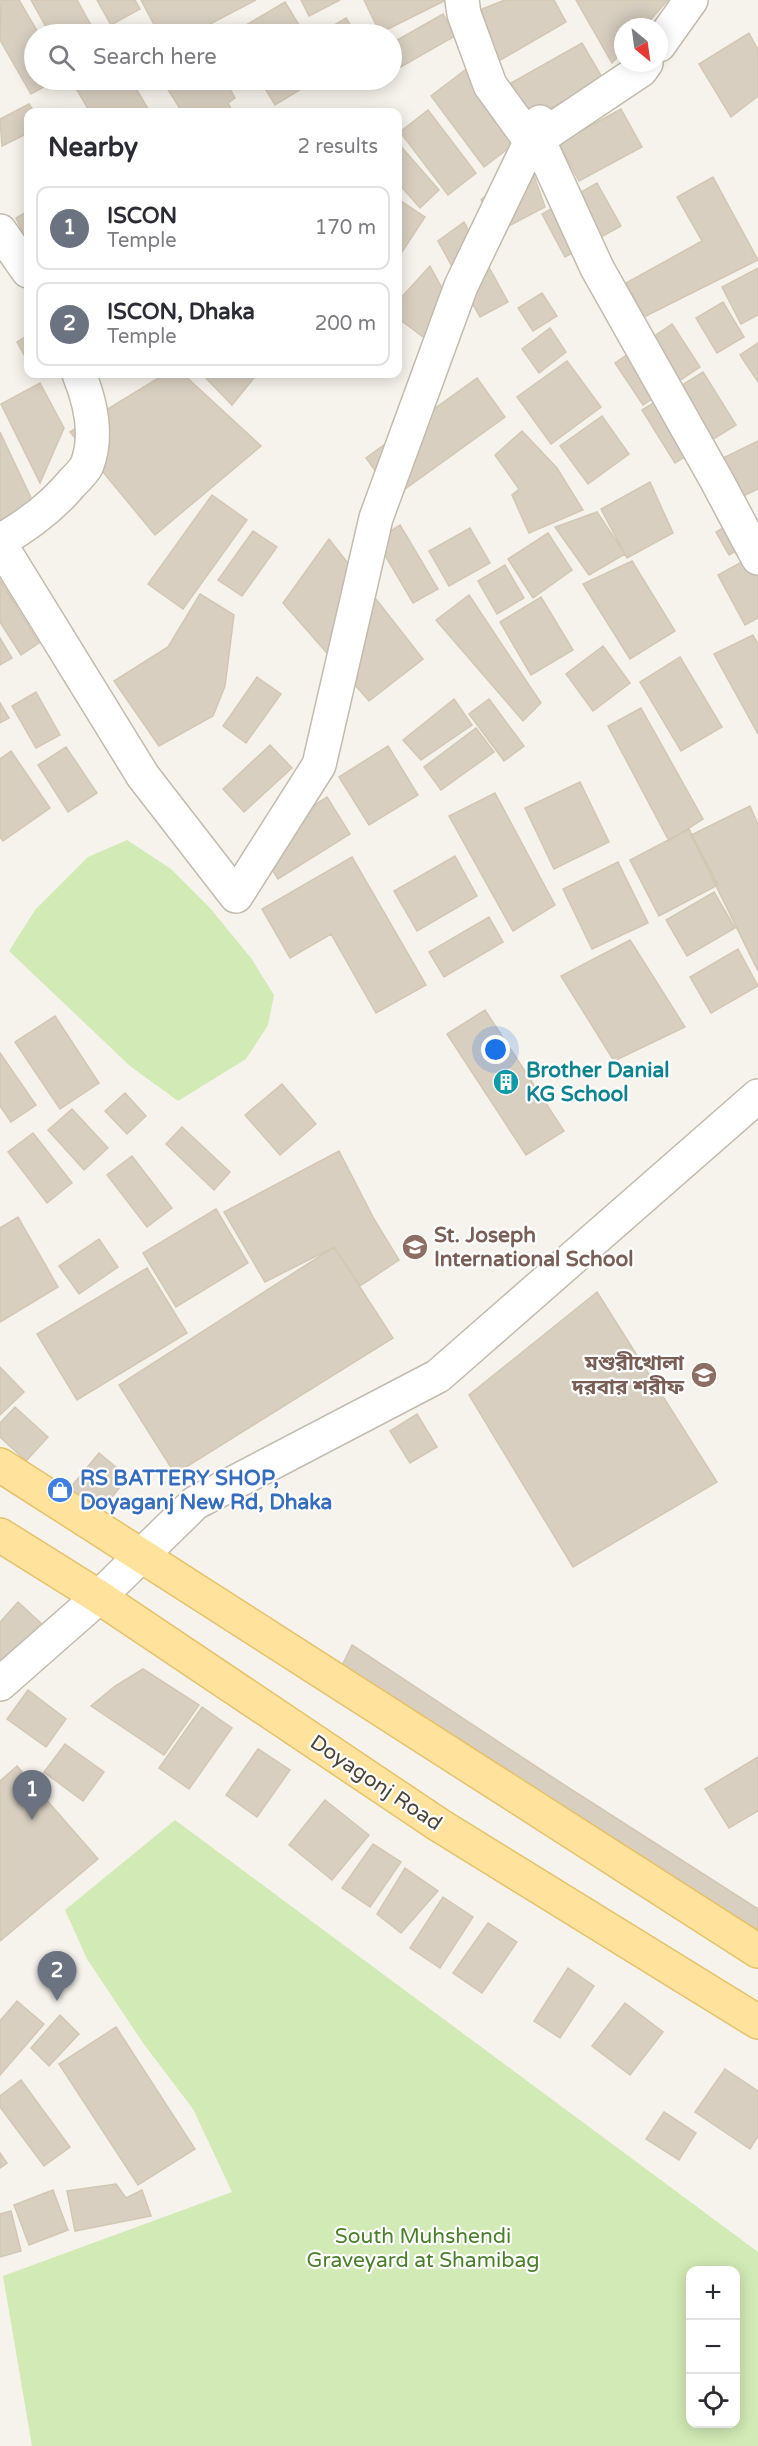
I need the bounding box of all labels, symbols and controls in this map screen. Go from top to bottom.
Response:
north arrow [614,18,668,72]
search box [24,24,402,90]
icon: search [45,41,78,74]
text: Search here [93,44,217,70]
text: Nearby [48,132,138,163]
text: 2 results [298,135,378,159]
text: ISCON [107,203,177,229]
text: 1 [63,216,76,240]
text: 170 m [315,216,376,240]
text: Temple [107,229,177,253]
text: ISCON, Dhaka [107,299,255,325]
text: 2 [63,312,76,336]
text: 200 m [315,312,376,336]
text: Temple [107,325,177,349]
your location [481,1035,510,1064]
place label: Brother Danial KG School [526,1058,669,1107]
building icon: Brother Danial KG School [491,1067,521,1097]
place label: St. Joseph International School [434,1223,633,1272]
school or university icon: St. Joseph International School [400,1232,430,1262]
place label: মশুরীখোলা দরবার শরীফ [571,1351,685,1400]
school or university icon: মশুরীখোলা দরবার শরীফ [689,1360,719,1390]
place label: RS BATTERY SHOP, Doyaganj New Rd, Dhaka [80,1466,332,1515]
shop icon: RS BATTERY SHOP, Doyaganj New Rd, Dhaka [45,1475,75,1505]
street label: Doyagonj Road [305,1730,447,1836]
pin: 1 [12,1770,51,1820]
pin: 2 [38,1952,76,2001]
park label: South Muhshendi Graveyard at Shamibag [307,2224,539,2273]
map controls [686,2266,740,2428]
button: + [686,2266,740,2320]
button: − [686,2320,740,2374]
button: locate [686,2374,740,2428]

